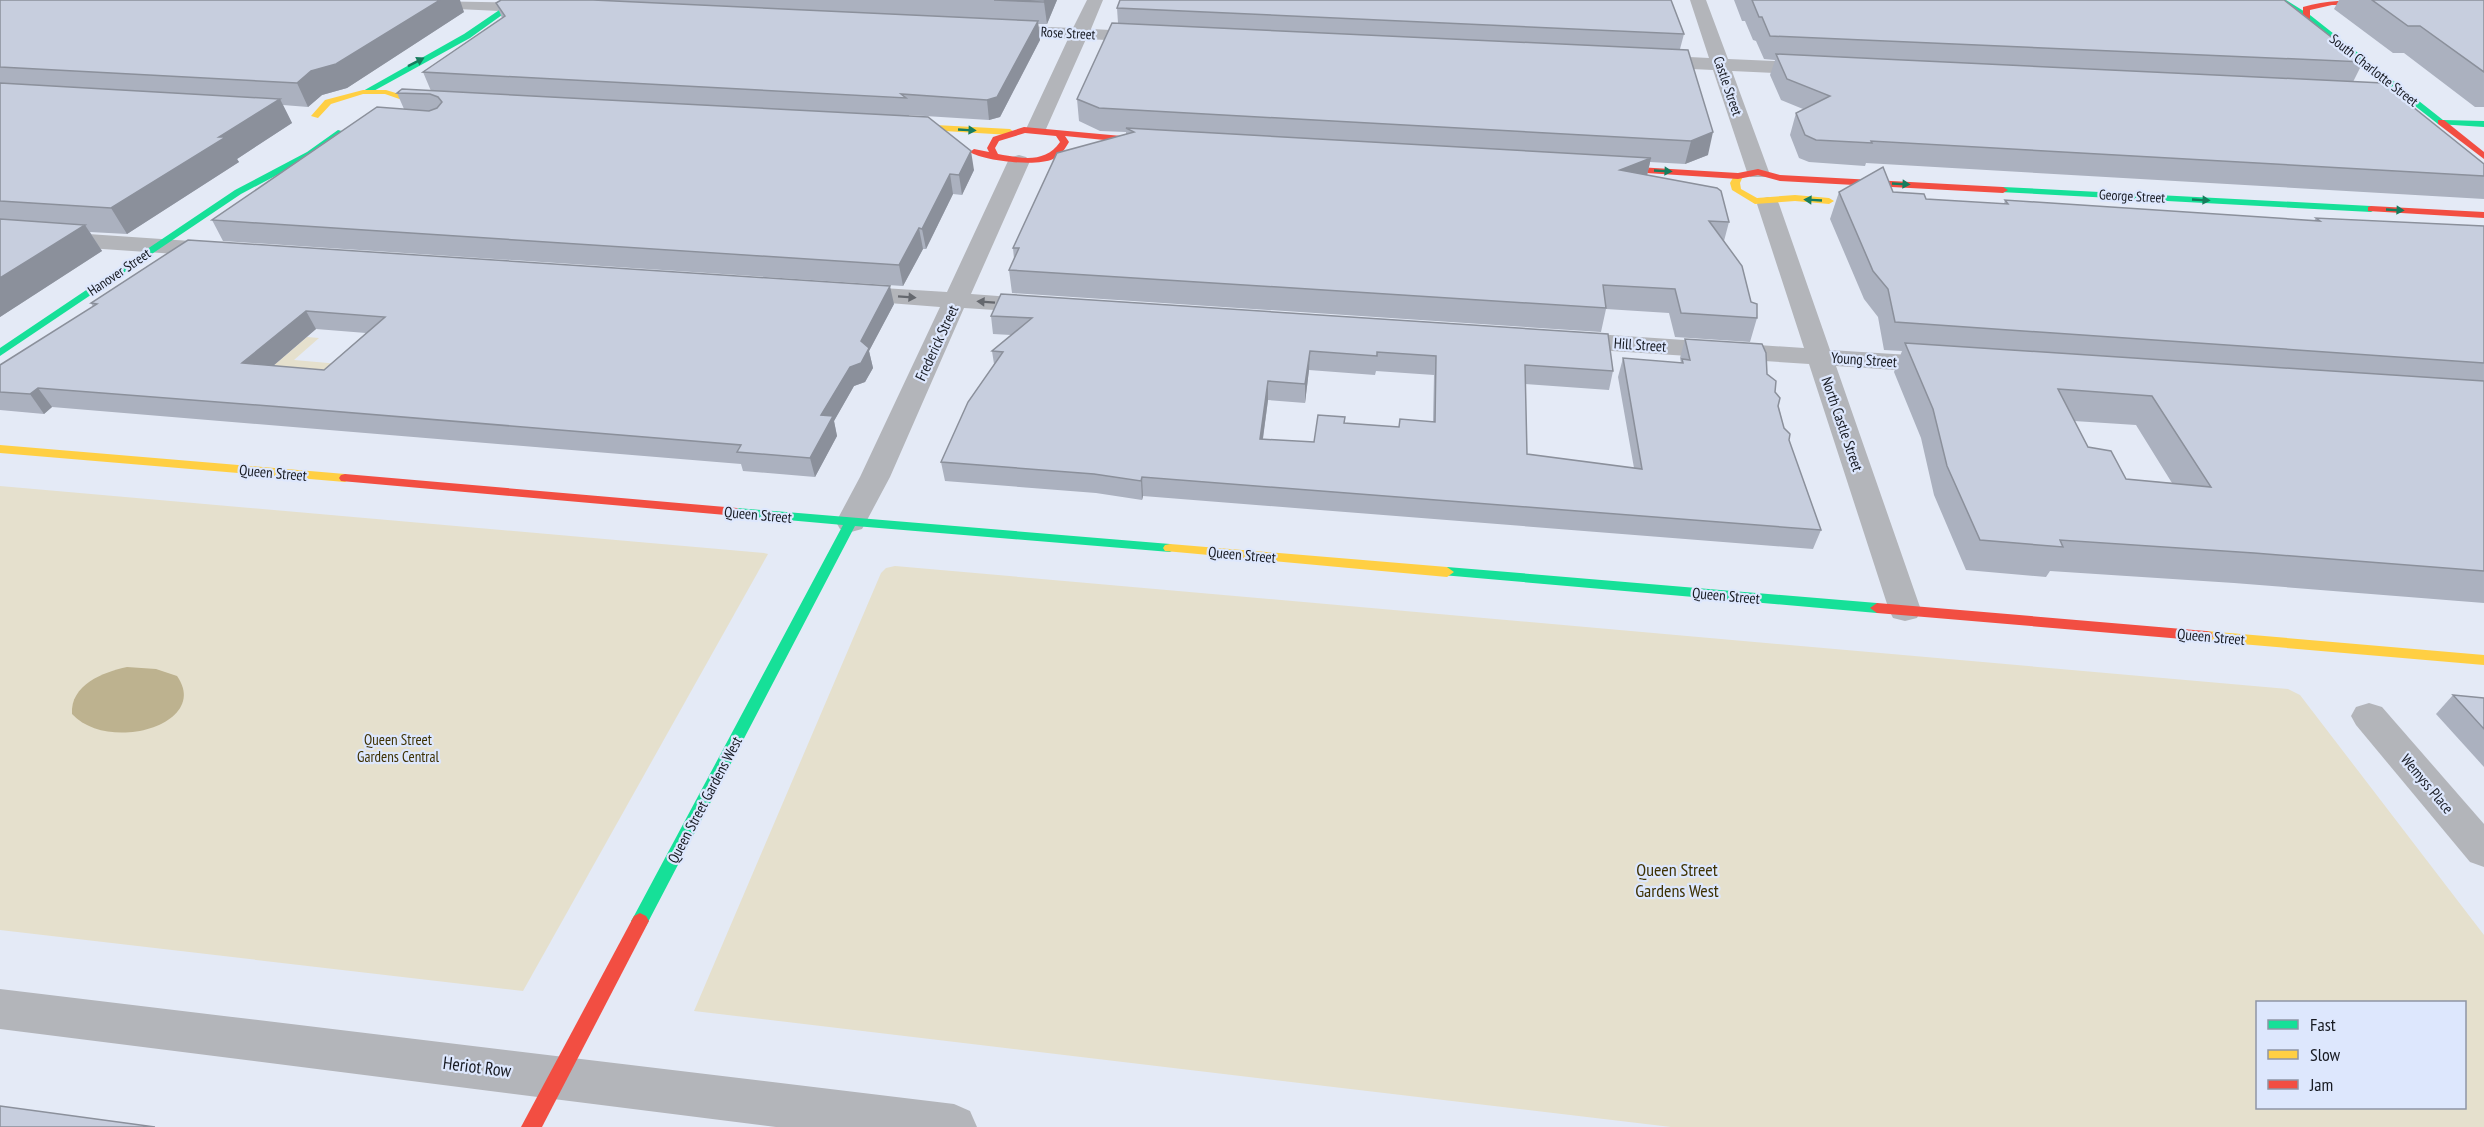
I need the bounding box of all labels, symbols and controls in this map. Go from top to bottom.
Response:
street label: Rose Street [1040,23,1096,43]
street label: South Charlotte Street [2326,30,2422,110]
street label: Castle Street [1709,54,1747,118]
one-way arrow [408,57,425,67]
one-way arrow [957,126,976,135]
one-way arrow [1654,166,1673,176]
one-way arrow [1891,179,1910,188]
street label: George Street [2098,185,2166,207]
one-way arrow [1804,195,1823,204]
one-way arrow [2191,195,2210,205]
one-way arrow [2386,206,2405,215]
street label: Hanover Street [84,244,154,300]
one-way arrow [898,292,917,302]
one-way arrow [976,297,995,307]
street label: Frederick Street [911,302,962,384]
street label: Hill Street [1613,333,1667,356]
street label: Young Street [1830,348,1898,371]
street label: North Castle Street [1817,374,1868,474]
street label: Queen Street [238,460,308,485]
street label: Queen Street [723,502,793,527]
street label: Queen Street [1207,542,1277,567]
street label: Queen Street [1691,583,1761,608]
street label: Queen Street [2176,624,2246,649]
park label: Queen Street Gardens Central [357,730,439,766]
street label: Queen Street Gardens West [663,733,746,866]
street label: Wemyss Place [2397,750,2458,817]
park label: Queen Street Gardens West [1635,858,1719,902]
legend [2256,1001,2466,1109]
text: Fast [2310,1013,2336,1036]
text: Slow [2310,1043,2341,1066]
street label: Heriot Row [442,1051,513,1082]
text: Jam [2309,1073,2333,1096]

